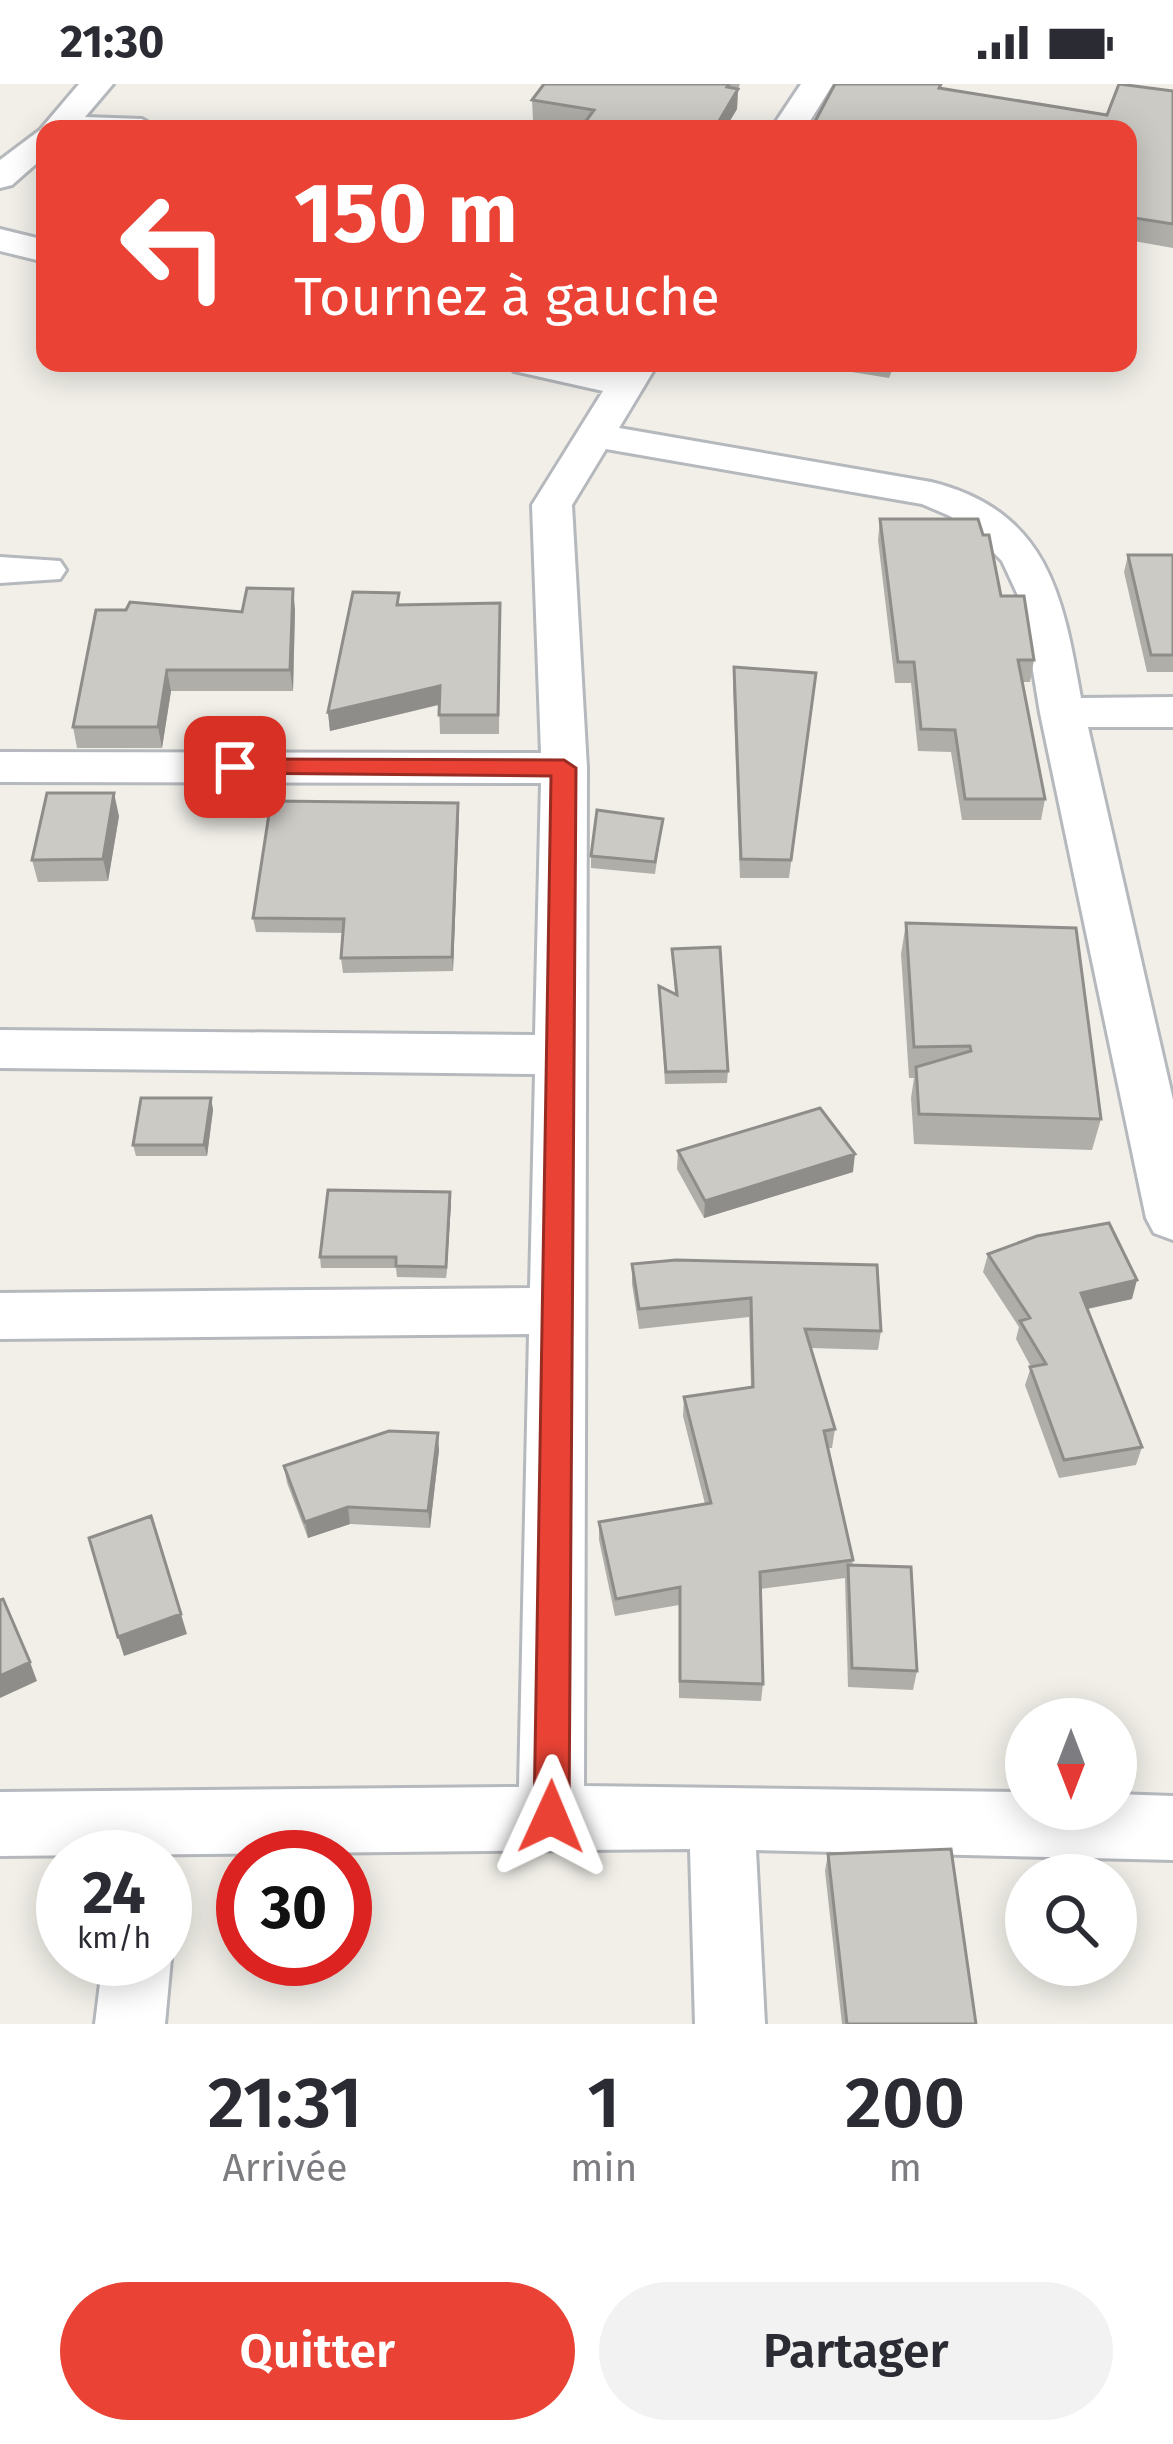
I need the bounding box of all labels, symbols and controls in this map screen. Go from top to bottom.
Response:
text: 21:30 [60,15,164,69]
text: 150 m [294,163,518,264]
icon: left [96,168,252,324]
text: Tournez à gauche [294,265,720,329]
pin [184,716,286,818]
icon: arrive [202,734,268,800]
north arrow [1005,1698,1137,1830]
map controls [1005,1698,1137,1986]
position arrow [488,1754,614,1880]
speed limit sign: 30 [216,1830,372,1986]
button: search [1005,1854,1137,1986]
text: 24 [82,1857,146,1929]
text: km/h [77,1920,151,1956]
text: 21:31 [208,2060,362,2146]
text: 1 [587,2060,620,2146]
text: 200 [845,2060,965,2146]
text: Arrivée [223,2145,348,2191]
text: min [570,2145,637,2191]
text: m [888,2145,922,2191]
button: Quitter [60,2282,575,2420]
button: Partager [599,2282,1113,2420]

